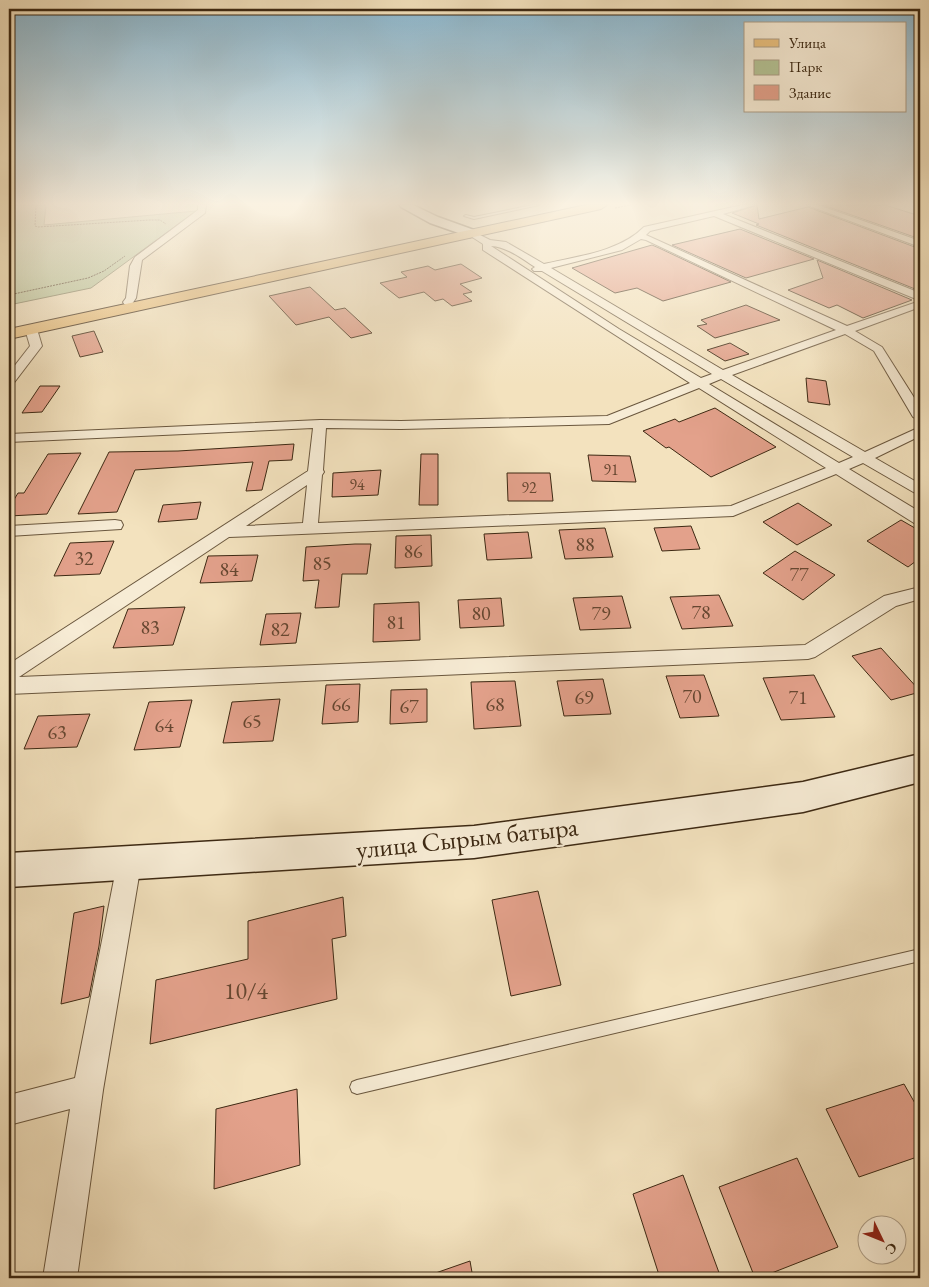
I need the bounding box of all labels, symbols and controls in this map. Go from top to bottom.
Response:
legend [744,22,906,112]
text: Улица [788,33,826,52]
text: Парк [789,57,822,76]
text: Здание [789,83,831,102]
house number: 91 [603,459,619,480]
house number: 94 [349,474,365,495]
house number: 92 [521,477,537,498]
house number: 88 [575,531,595,557]
house number: 86 [403,538,423,564]
house number: 32 [74,545,94,571]
house number: 85 [312,550,332,576]
house number: 84 [219,556,239,582]
house number: 77 [789,561,809,587]
house number: 78 [691,599,711,625]
house number: 80 [471,600,491,626]
house number: 79 [591,600,611,626]
house number: 81 [386,609,406,635]
house number: 83 [140,614,160,640]
house number: 82 [270,616,290,642]
house number: 70 [682,683,702,709]
house number: 69 [574,684,594,710]
house number: 71 [788,684,808,710]
house number: 66 [331,691,351,717]
house number: 68 [485,691,505,717]
house number: 67 [399,693,419,719]
house number: 65 [242,708,262,734]
house number: 64 [154,712,174,738]
house number: 63 [47,719,67,745]
street label: улица Сырым батыра [354,809,580,867]
house number: 10/4 [224,975,269,1006]
north arrow [856,1214,906,1264]
text: С [881,1239,901,1259]

